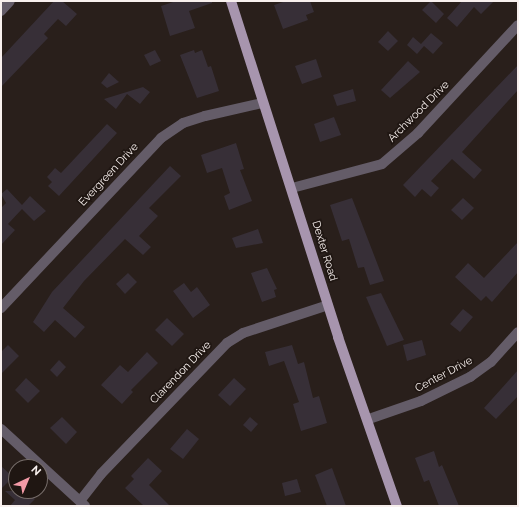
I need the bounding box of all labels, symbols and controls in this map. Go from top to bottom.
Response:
street label: Archwood Drive [386,79,452,145]
street label: Evergreen Drive [76,141,142,209]
street label: Dexter Road [309,219,339,283]
street label: Clarendon Drive [148,339,214,407]
street label: Center Drive [413,354,475,396]
north arrow [8,459,48,499]
text: N [28,463,44,478]

